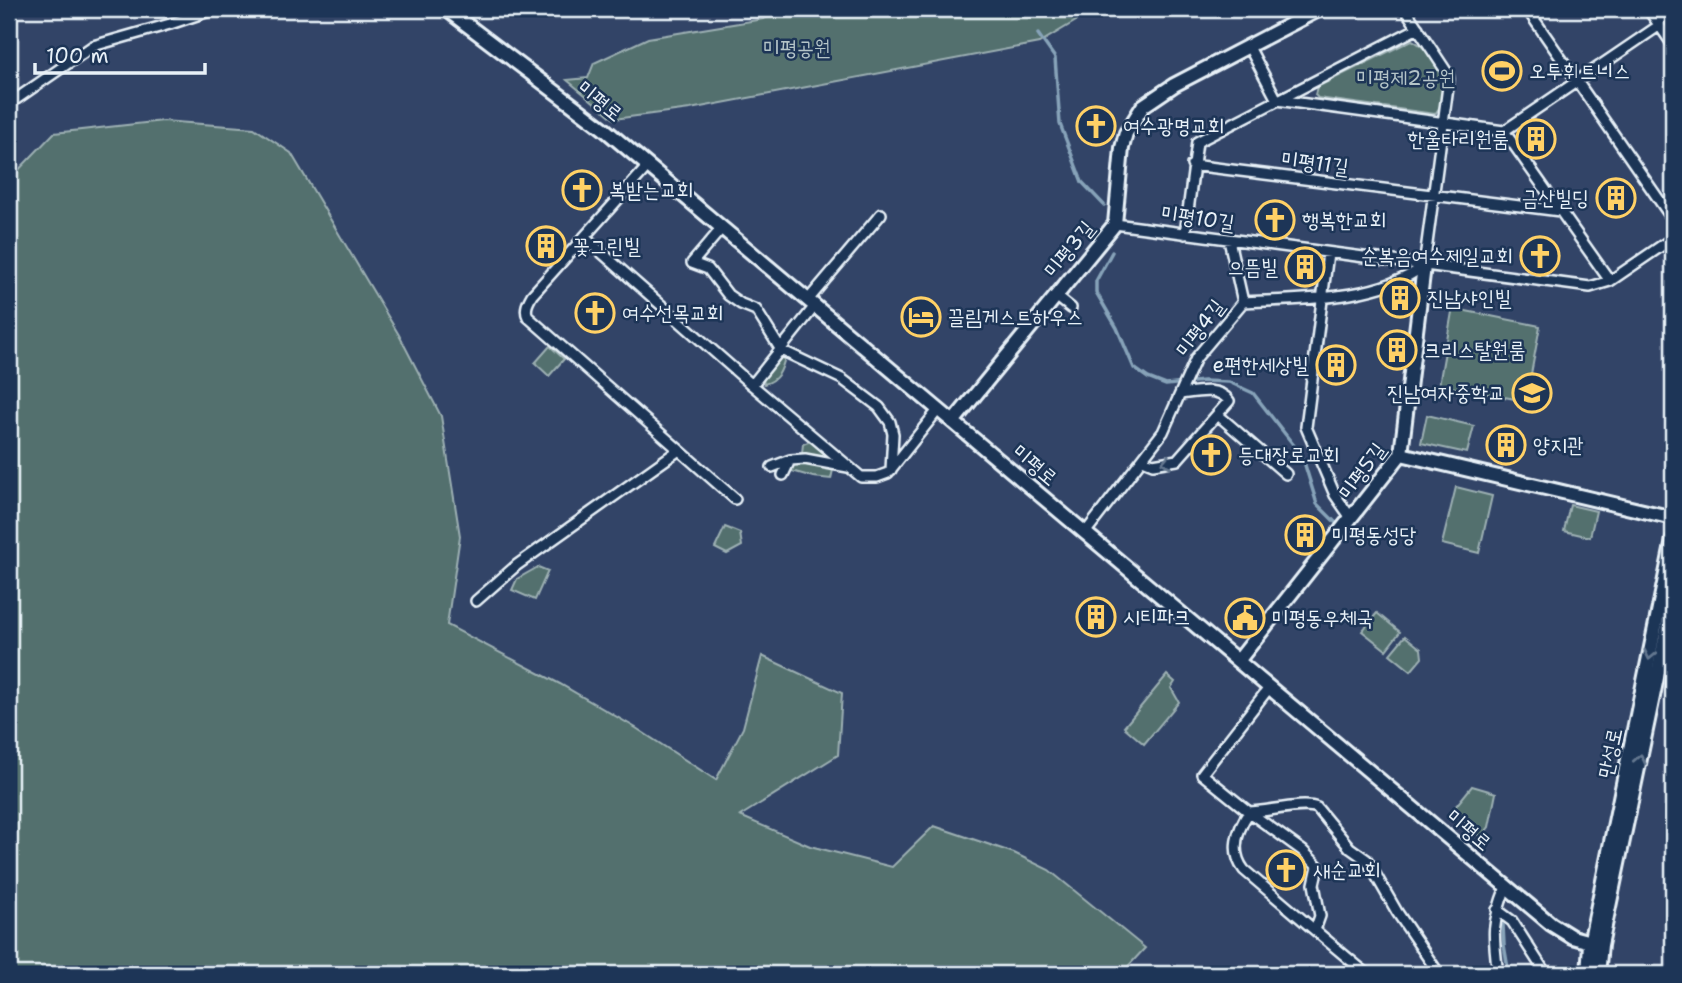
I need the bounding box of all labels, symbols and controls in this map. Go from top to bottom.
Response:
scale bar [35,32,205,76]
park label: 미평공원 [763,34,831,62]
text: 100 m [46,42,109,70]
sports icon: 오투휘트니스 [1481,50,1523,92]
place label: 오투휘트니스 [1529,57,1630,85]
park label: 미평제2공원 [1356,64,1456,92]
street label: 미평로 [571,74,629,128]
church icon: 여수광명교회 [1075,105,1117,147]
place label: 여수광명교회 [1123,112,1224,140]
building icon: 한울타리원룸 [1515,118,1557,160]
place label: 한울타리원룸 [1408,125,1509,153]
street label: 미평11길 [1280,145,1350,181]
church icon: 복받는교회 [561,169,603,211]
place label: 복받는교회 [609,176,694,204]
building icon: 금산빌딩 [1595,177,1637,219]
place label: 금산빌딩 [1521,184,1589,212]
street label: 미평10길 [1160,199,1236,237]
church icon: 행복한교회 [1254,199,1296,241]
place label: 행복한교회 [1302,206,1387,234]
street label: 미평3길 [1038,215,1101,283]
building icon: 꽃그린빌 [525,225,567,267]
place label: 꽃그린빌 [573,232,641,260]
church icon: 순복음여수제일교회 [1519,235,1561,277]
place label: 순복음여수제일교회 [1361,242,1513,270]
building icon: 으뜸빌 [1284,246,1326,288]
place label: 으뜸빌 [1227,253,1278,281]
building icon: 진남샤인빌 [1379,277,1421,319]
place label: 진남샤인빌 [1427,284,1512,312]
church icon: 여수선목교회 [574,292,616,334]
street label: 미평4길 [1169,293,1231,363]
hotel icon: 끌림게스트하우스 [900,296,942,338]
place label: 여수선목교회 [622,299,723,327]
place label: 끌림게스트하우스 [948,303,1083,331]
building icon: 크리스탈원룸 [1376,329,1418,371]
place label: 크리스탈원룸 [1424,336,1525,364]
building icon: e편한세상빌 [1315,344,1357,386]
place label: e편한세상빌 [1213,351,1309,379]
school or university icon: 진남여자중학교 [1511,372,1553,414]
place label: 진남여자중학교 [1387,379,1505,407]
building icon: 양지관 [1485,424,1527,466]
place label: 양지관 [1533,431,1584,459]
church icon: 등대장로교회 [1190,434,1232,476]
street label: 미평5길 [1332,437,1392,505]
street label: 미평로 [1007,438,1063,492]
place label: 등대장로교회 [1238,441,1339,469]
one-way arrow [1160,453,1172,468]
building icon: 미평동성당 [1284,514,1326,556]
place label: 미평동성당 [1332,521,1417,549]
building icon: 시티파크 [1075,596,1117,638]
public building icon: 미평동우체국 [1224,597,1266,639]
place label: 시티파크 [1123,603,1191,631]
place label: 미평동우체국 [1272,604,1373,632]
one-way arrow [1643,649,1658,661]
street label: 만성로 [1591,725,1629,781]
one-way arrow [1632,753,1647,765]
street label: 미평로 [1441,803,1497,857]
church icon: 새순교회 [1265,849,1307,891]
place label: 새순교회 [1313,856,1381,884]

